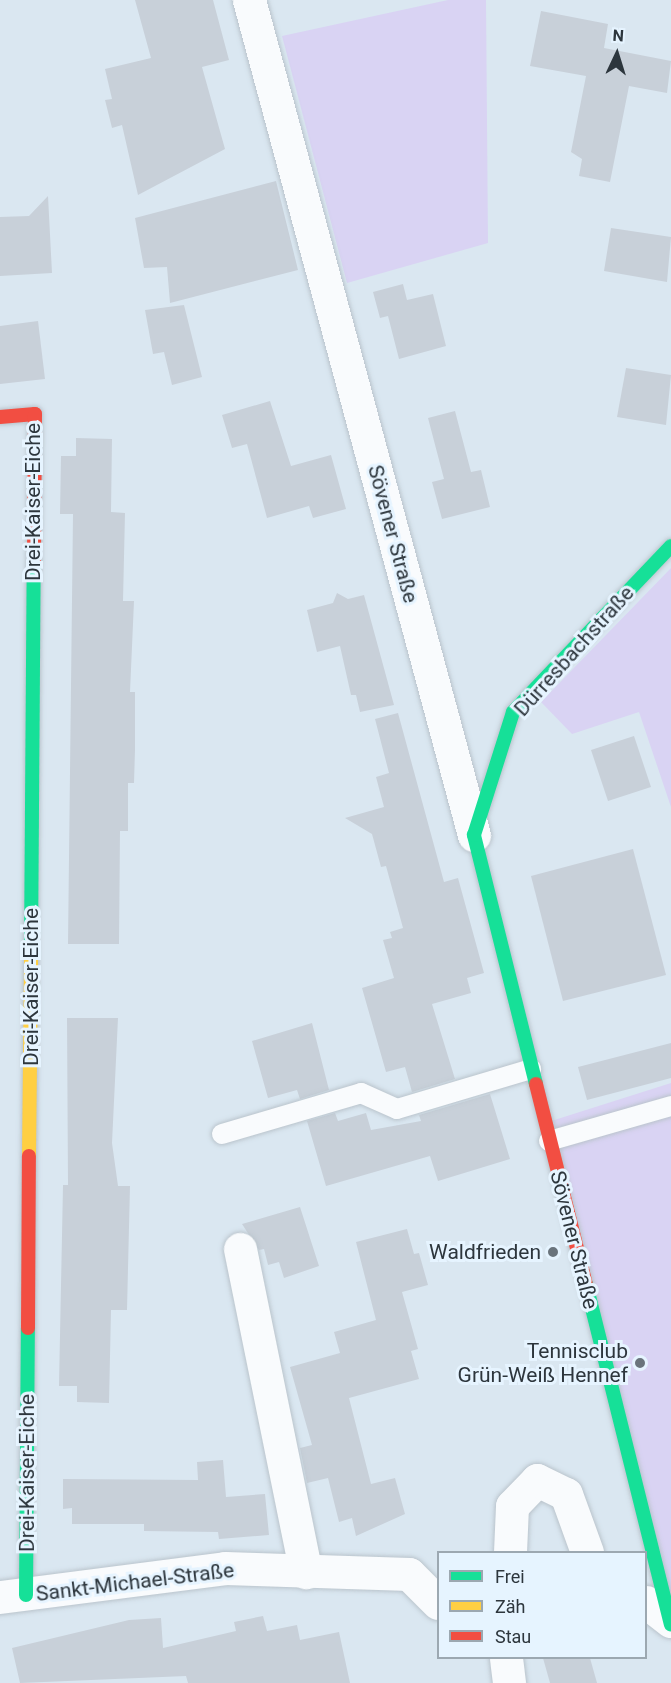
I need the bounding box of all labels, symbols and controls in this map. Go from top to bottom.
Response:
north arrow [587,24,647,84]
text: N [612,26,625,45]
street label: Drei-Kaiser-Eiche [20,423,46,581]
street label: Sövener Straße [363,462,423,606]
street label: Dürresbachstraße [509,581,639,721]
street label: Drei-Kaiser-Eiche [18,908,44,1066]
street label: Sövener Straße [545,1168,603,1312]
place label: Waldfrieden [429,1239,541,1265]
marker: Waldfrieden [546,1245,560,1259]
place label: Tennisclub Grün-Weiß Hennef [458,1338,628,1388]
marker: Tennisclub Grün-Weiß Hennef [633,1356,647,1370]
street label: Drei-Kaiser-Eiche [14,1394,40,1552]
legend [437,1551,647,1659]
street label: Sankt-Michael-Straße [35,1557,235,1607]
text: Frei [495,1566,525,1587]
text: Zäh [495,1596,526,1617]
text: Stau [495,1626,531,1647]

